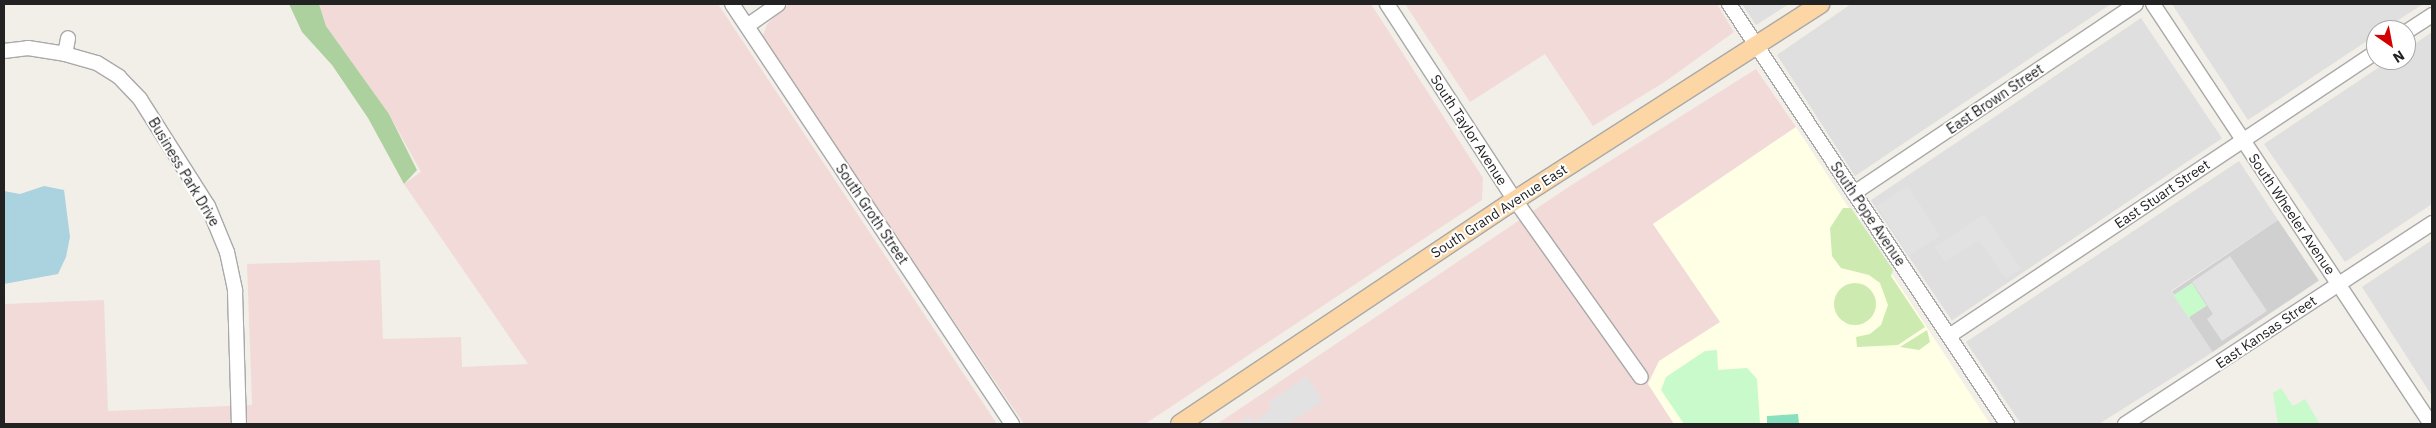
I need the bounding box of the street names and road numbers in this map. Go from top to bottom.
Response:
street label: East Brown Street [1943,60,2047,138]
street label: South Taylor Avenue [1427,72,1511,188]
street label: Business Park Drive [145,115,223,229]
street label: South Wheeler Avenue [2245,150,2339,278]
street label: East Stuart Street [2111,156,2213,232]
street label: South Pope Avenue [1827,159,1909,269]
street label: South Groth Street [832,161,912,267]
street label: South Grand Avenue East [1428,161,1570,261]
street label: East Kansas Street [2213,292,2319,372]

